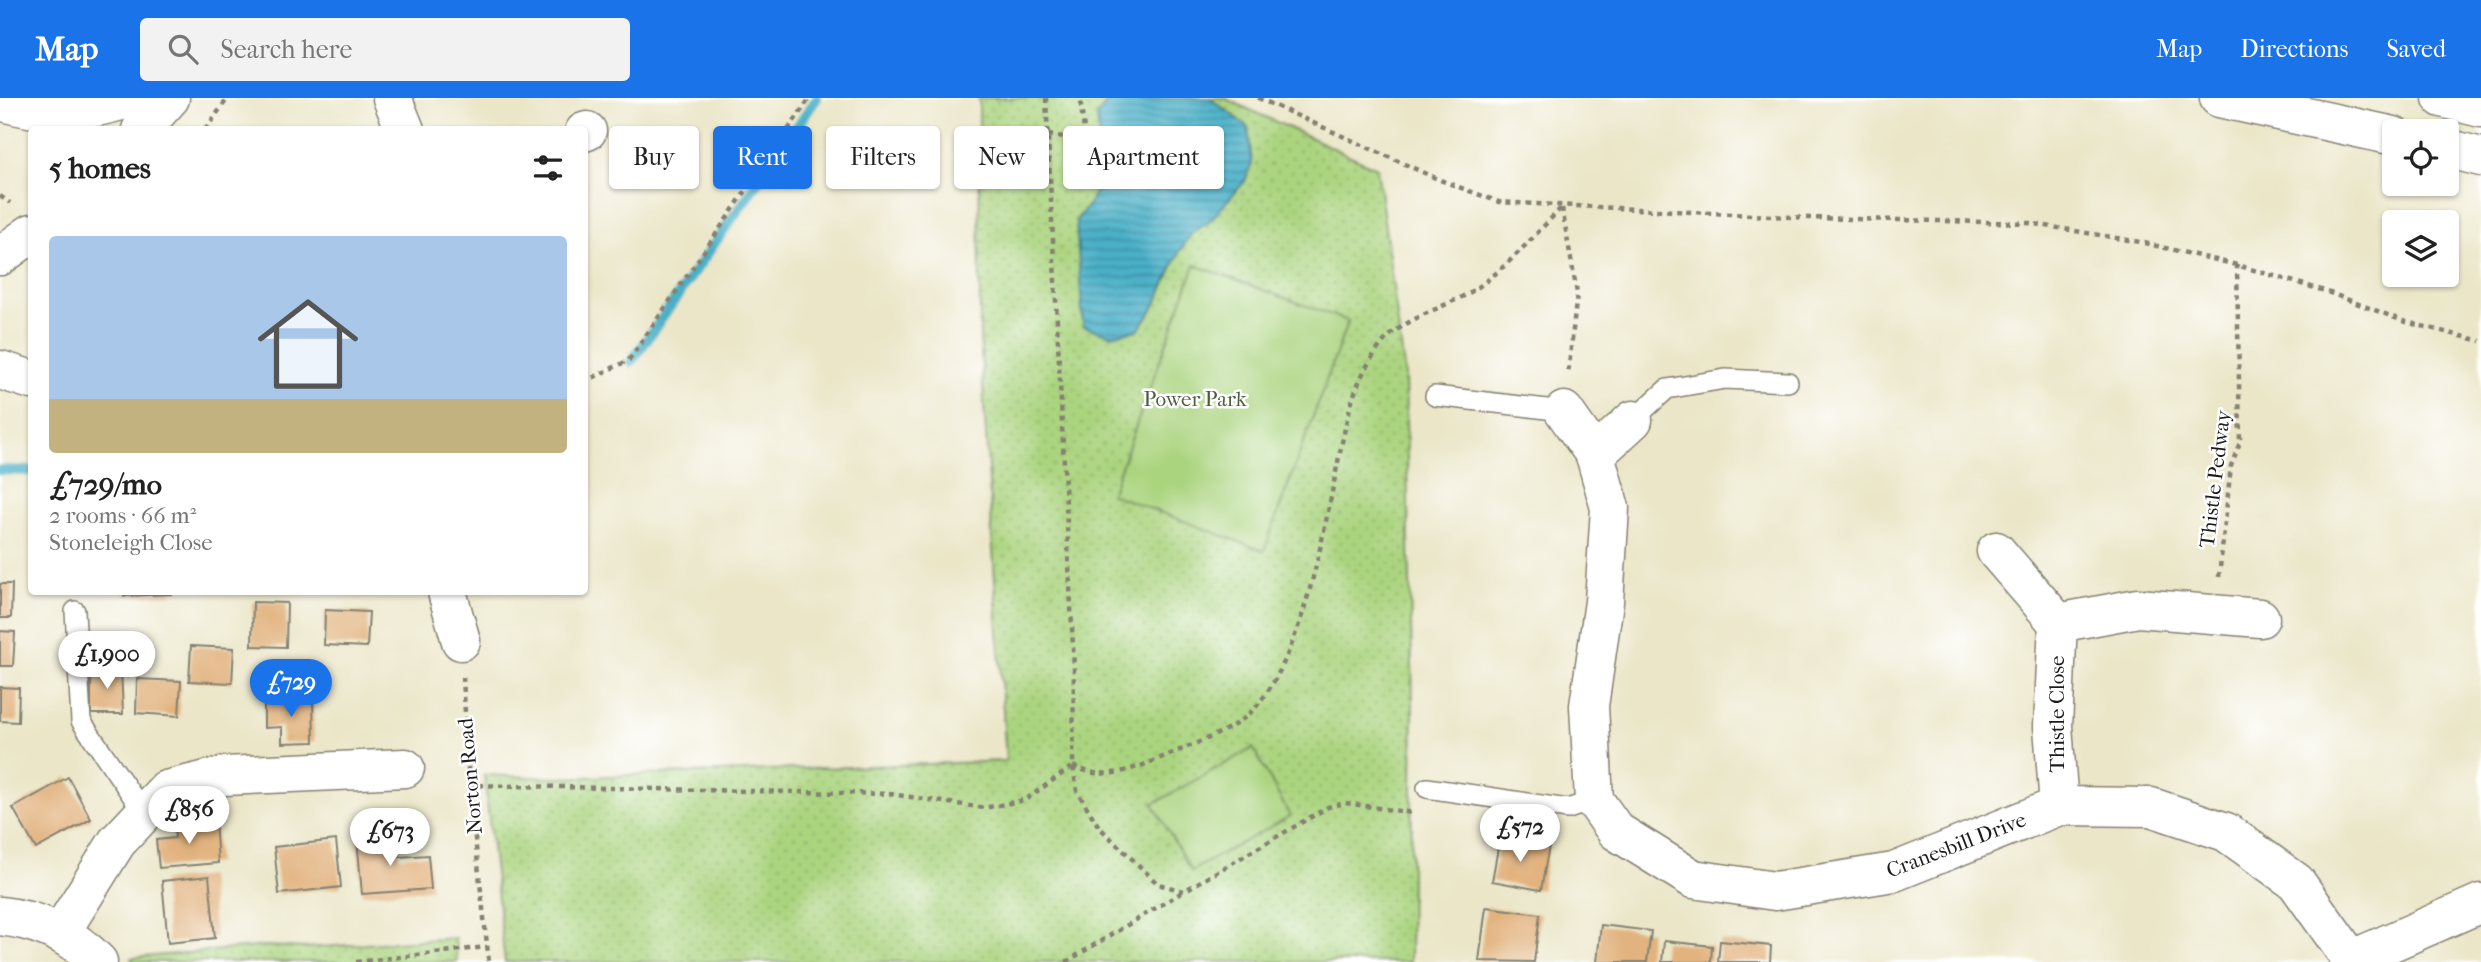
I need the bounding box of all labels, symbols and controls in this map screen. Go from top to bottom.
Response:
search box [140,18,630,81]
text: Map [35,30,98,69]
icon: search [164,30,202,68]
text: Search here [220,34,352,65]
text: Map [2156,35,2202,63]
text: Directions [2240,35,2348,63]
text: Saved [2386,35,2446,63]
map controls [2382,119,2459,287]
button: locate [2382,119,2459,196]
chip: Buy [609,126,699,189]
chip: Rent [713,126,812,189]
chip: Filters [826,126,940,189]
chip: New [954,126,1049,189]
chip: Apartment [1063,126,1224,189]
icon: filters [529,149,567,187]
text: 5 homes [49,151,151,186]
button: layers [2382,210,2459,287]
icon: home [245,281,371,407]
park label: Power Park [1143,387,1247,411]
street label: Thistle Pedway [2195,408,2235,549]
text: £729/mo [49,467,162,502]
text: 2 rooms · 66 m² [49,502,196,529]
text: Stoneleigh Close [49,529,213,556]
pin: £1,900 [50,632,164,691]
text: £1,900 [74,640,140,667]
street label: Thistle Close [2045,656,2069,772]
pin: £729 [250,660,332,719]
text: £729 [266,668,316,695]
street label: Norton Road [453,716,487,835]
pin: £856 [148,786,230,846]
text: £856 [164,795,214,822]
pin: £572 [1479,804,1561,864]
street label: Cranesbill Drive [1883,807,2029,883]
pin: £673 [349,808,431,868]
text: £572 [1496,813,1544,840]
text: £673 [366,817,414,844]

